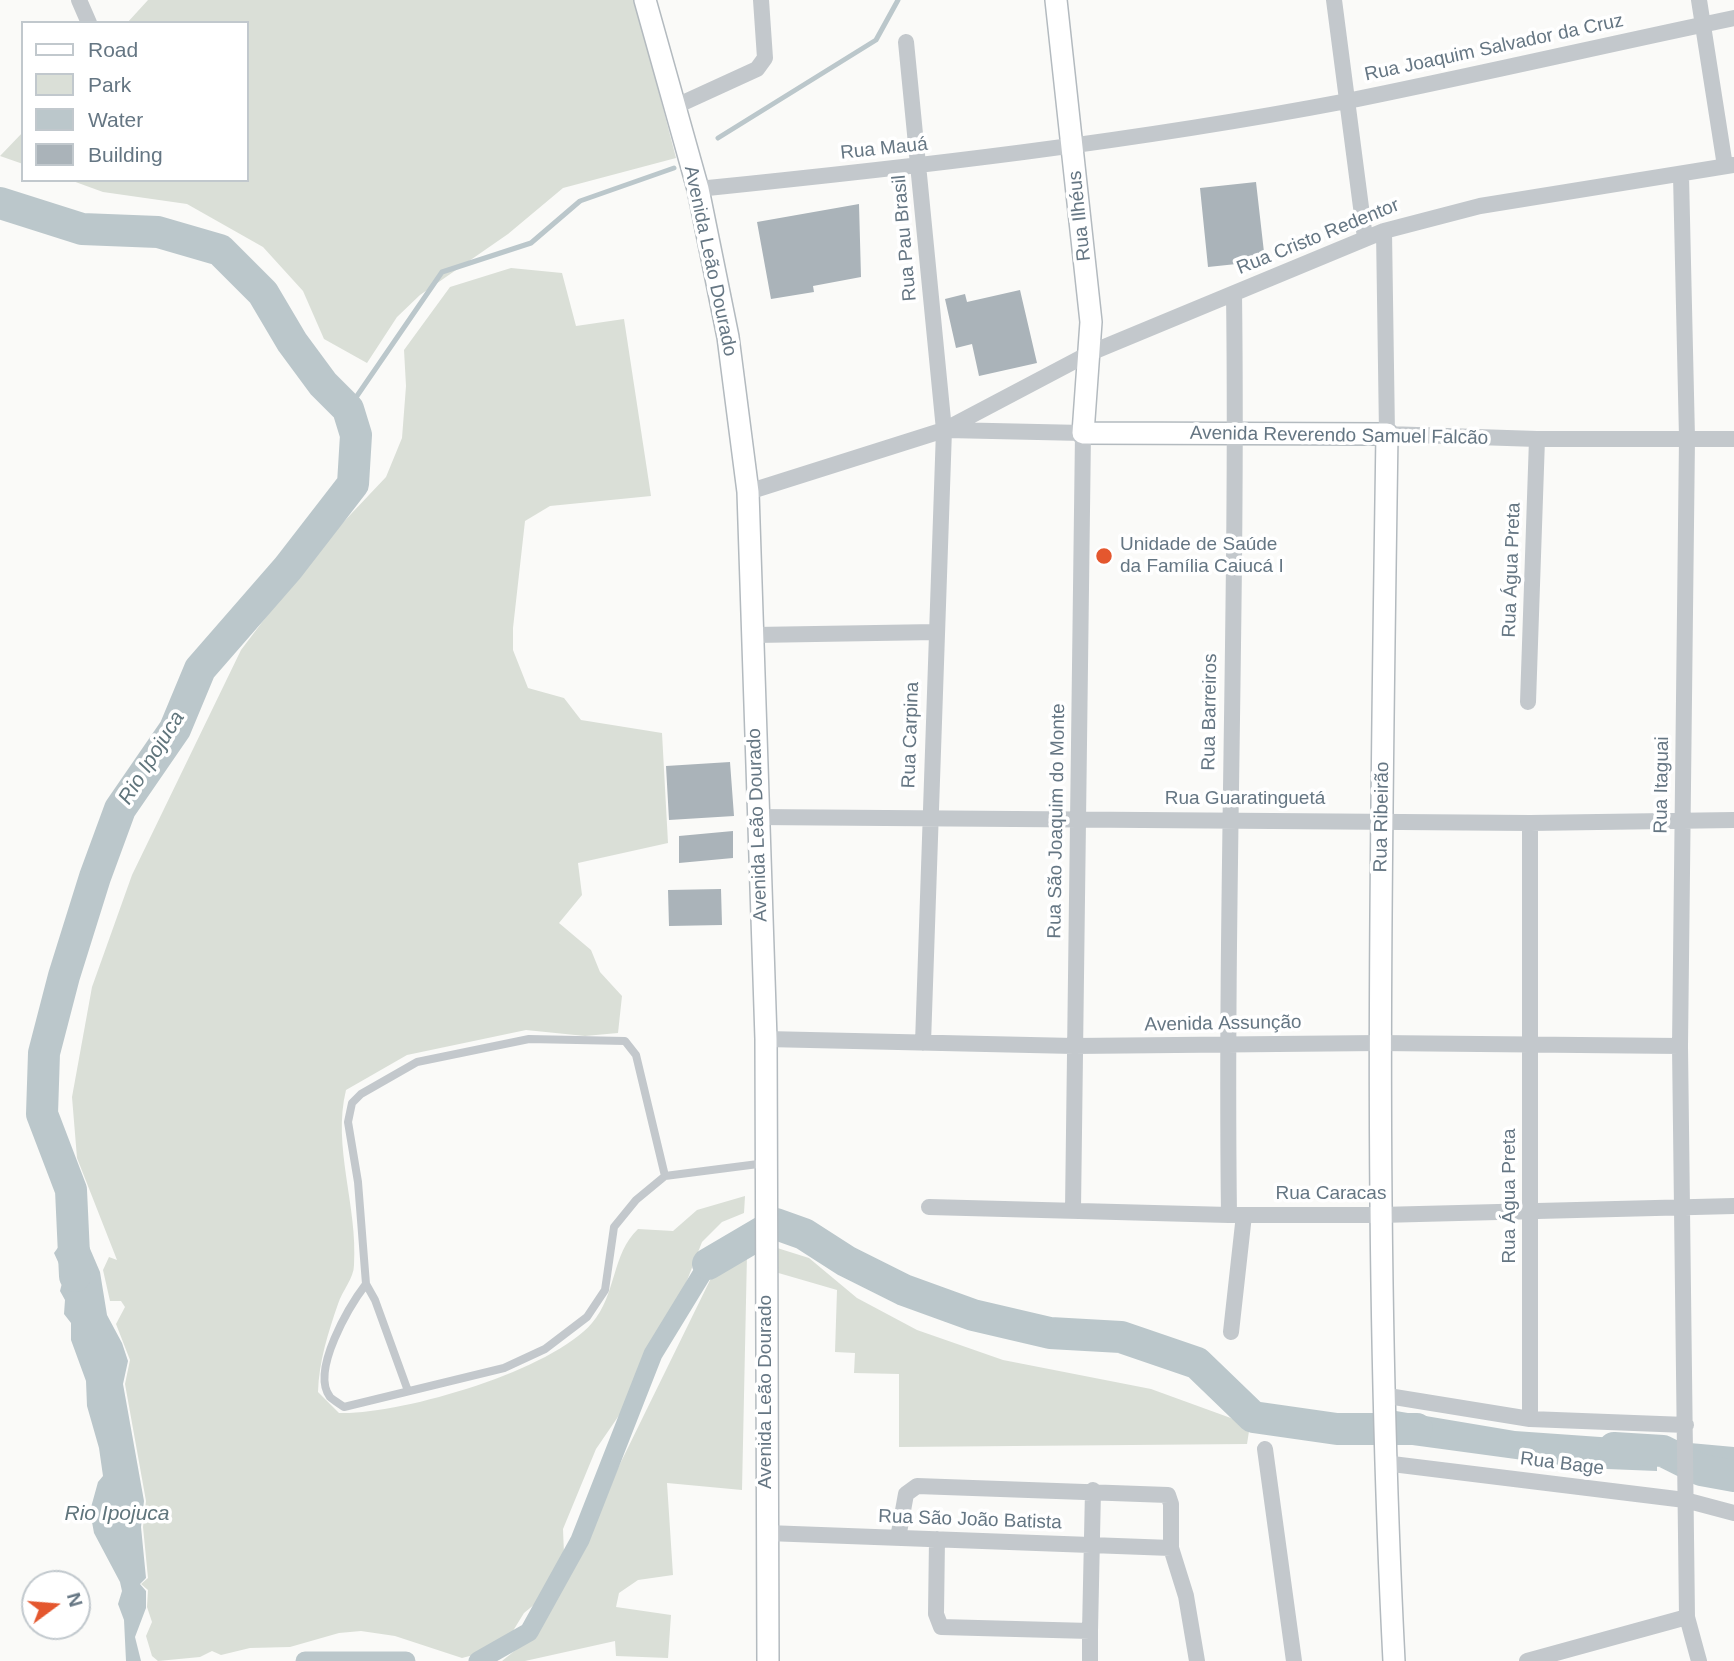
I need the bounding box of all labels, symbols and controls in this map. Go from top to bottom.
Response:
street label: Rua Joaquim Salvador da Cruz [1363,9,1625,87]
legend [21,21,248,182]
text: Road [88,38,138,61]
text: Park [88,73,131,96]
text: Water [88,108,143,131]
street label: Rua Mauá [839,133,929,165]
text: Building [88,143,163,166]
street label: Avenida Leão Dourado [679,164,741,358]
street label: Rua Ilhéus [1064,170,1096,262]
street label: Rua Pau Brasil [888,174,922,302]
street label: Rua Cristo Redentor [1233,194,1403,280]
street label: Avenida Reverendo Samuel Falcão [1190,422,1488,450]
street label: Rua Água Preta [1498,502,1526,638]
place label: Unidade de Saúde da Família Caiucá I [1120,534,1284,578]
marker: Unidade de Saúde da Família Caiucá I [1094,546,1114,566]
street label: Rua Barreiros [1198,653,1222,771]
street label: Rua Carpina [898,681,924,789]
street label: Rua São Joaquim do Monte [1044,703,1070,939]
water label: Rio Ipojuca [113,707,191,809]
street label: Avenida Leão Dourado [743,728,773,922]
street label: Rua Itaguai [1650,736,1674,834]
street label: Rua Ribeirão [1370,761,1394,873]
street label: Rua Guaratinguetá [1165,788,1325,810]
street label: Avenida Assunção [1144,1011,1302,1037]
street label: Rua Água Preta [1499,1128,1521,1264]
street label: Rua Caracas [1276,1183,1386,1205]
street label: Avenida Leão Dourado [755,1295,777,1489]
street label: Rua Bage [1519,1448,1605,1480]
water label: Rio Ipojuca [64,1501,170,1527]
street label: Rua São João Batista [878,1505,1062,1535]
north arrow [21,1570,91,1640]
text: N [63,1590,87,1609]

